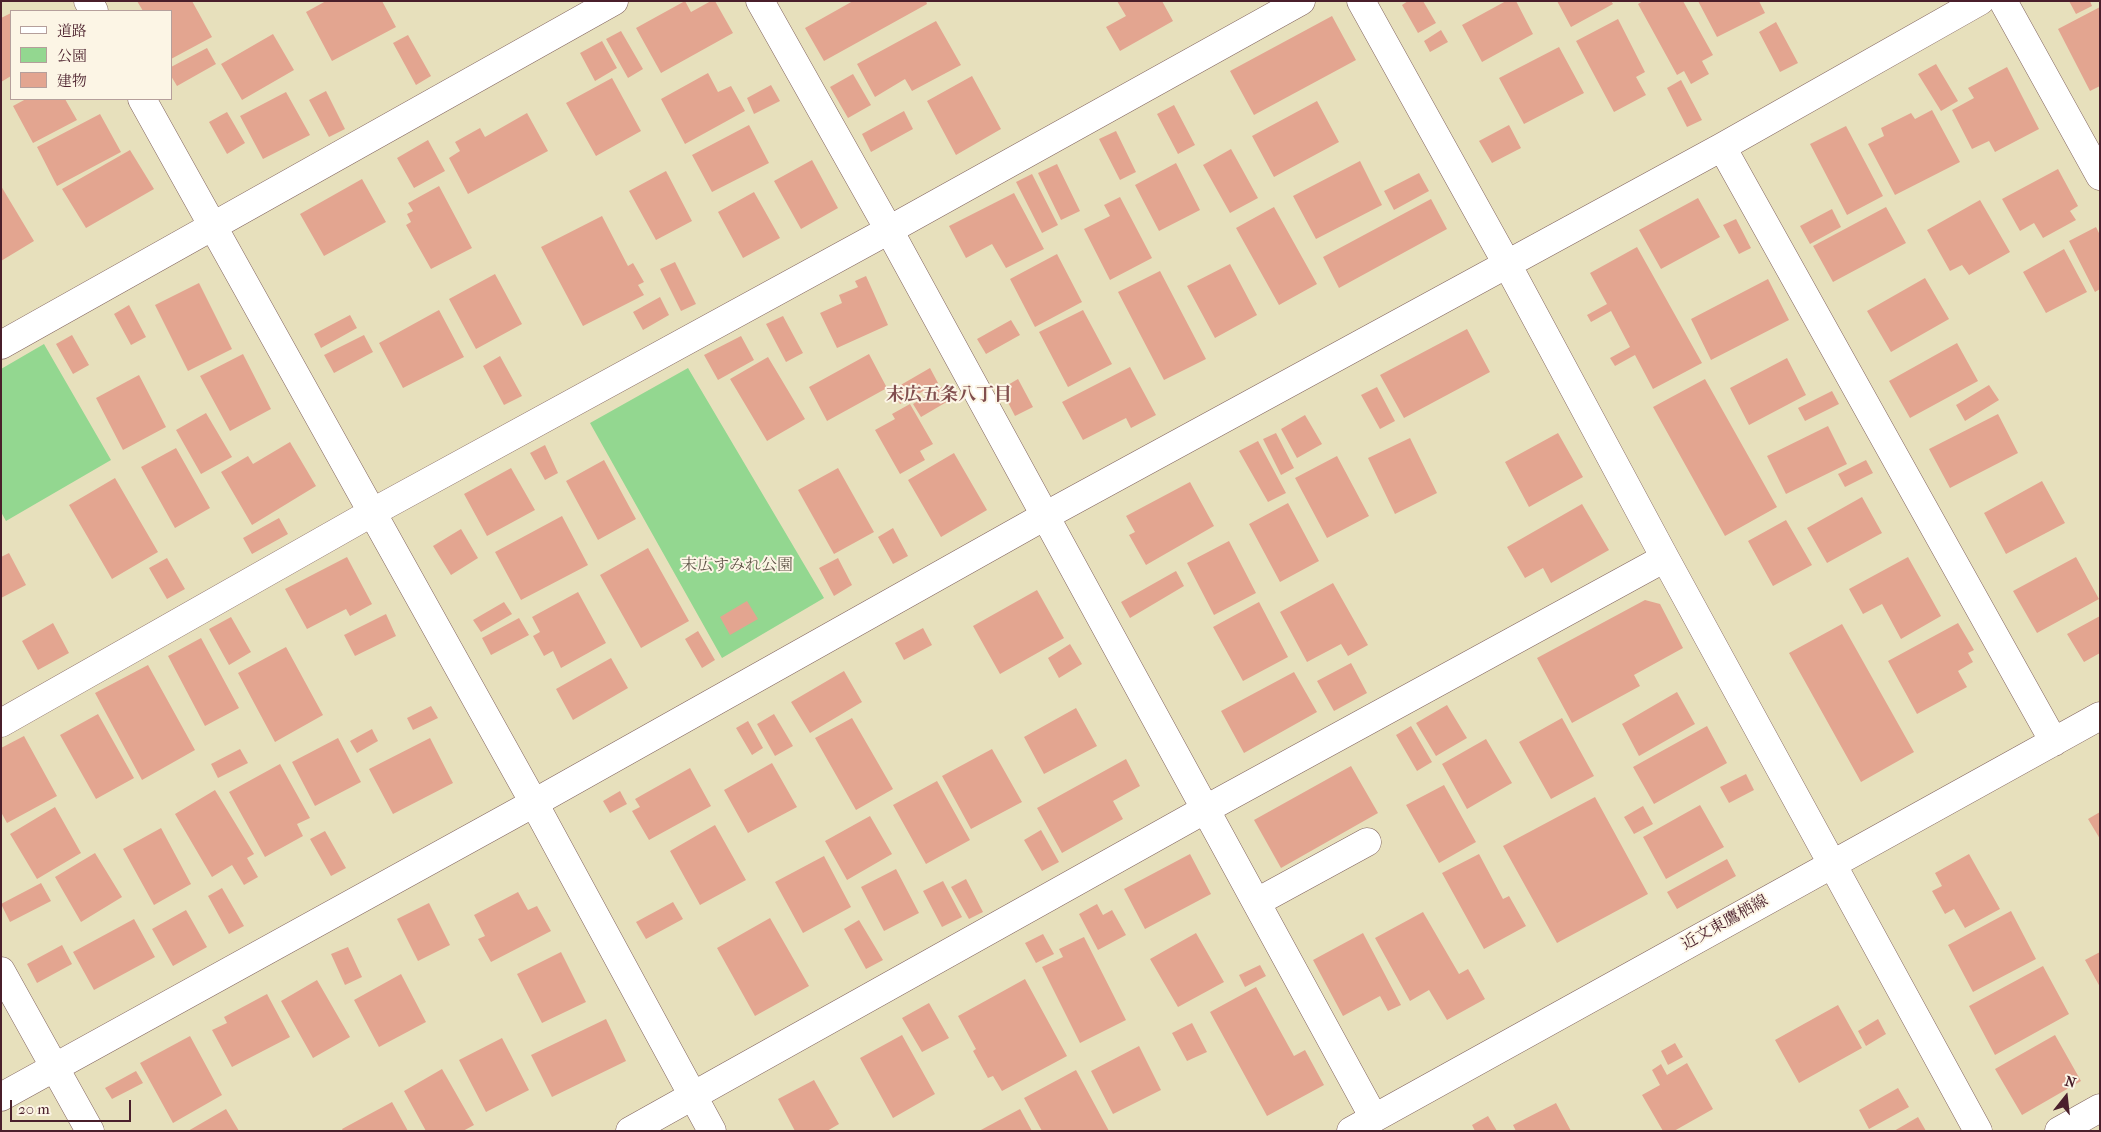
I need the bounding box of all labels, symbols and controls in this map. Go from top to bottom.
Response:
legend [10,10,172,100]
text: 道路 [57,22,87,40]
text: 公園 [57,47,87,65]
text: 建物 [57,72,87,90]
district label: 末広五条八丁目 [886,385,1012,407]
park label: 末広すみれ公園 [681,556,793,576]
street label: 近文東鷹栖線 [1678,891,1772,955]
north arrow [2041,1072,2091,1122]
text: N [2063,1072,2078,1092]
scale bar [12,1090,134,1122]
text: 20 m [18,1100,50,1118]

